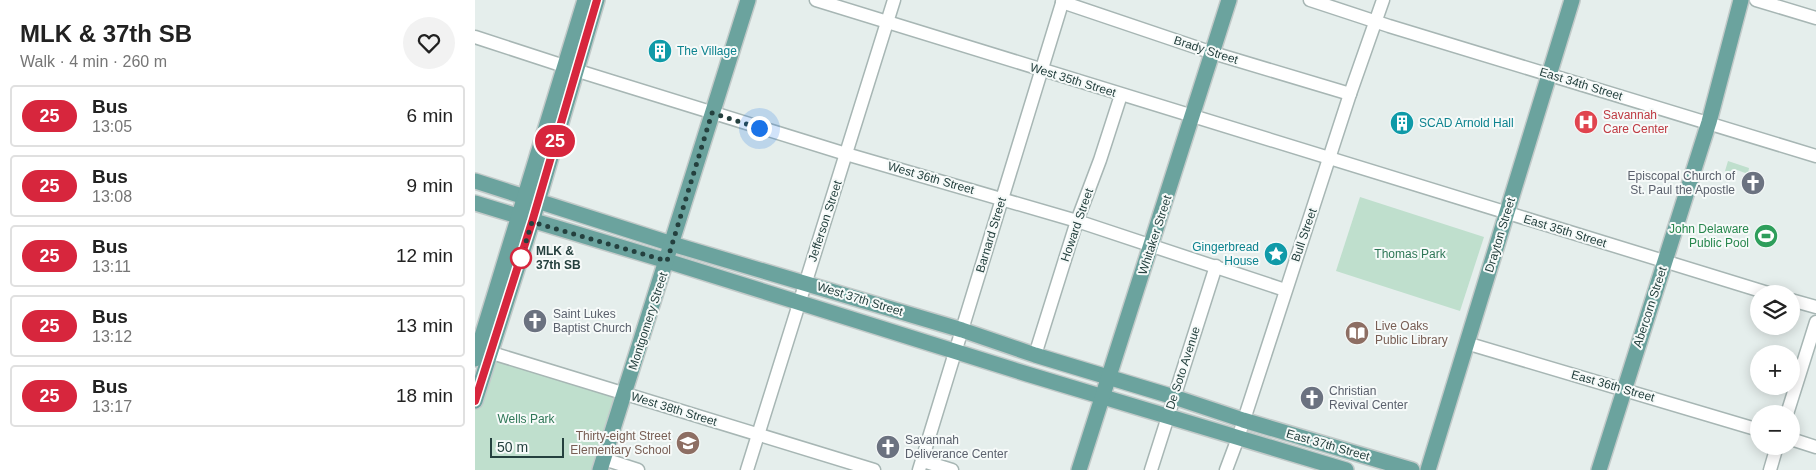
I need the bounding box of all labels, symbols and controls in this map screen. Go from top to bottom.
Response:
button: heart [403,17,455,69]
text: MLK & 37th SB [20,20,192,47]
street label: Brady Street [1172,33,1241,67]
building icon: The Village [647,38,673,64]
place label: The Village [677,44,737,58]
text: Walk · 4 min · 260 m [20,53,167,70]
street label: West 35th Street [1028,60,1118,100]
street label: East 34th Street [1538,65,1625,103]
text: Bus [92,96,128,117]
text: 6 min [407,105,453,126]
text: 25 [39,106,60,126]
place label: Savannah Care Center [1603,108,1668,136]
hospital icon: Savannah Care Center [1573,109,1599,135]
building icon: SCAD Arnold Hall [1389,110,1415,136]
your location [747,116,772,141]
place label: SCAD Arnold Hall [1419,116,1514,130]
text: 13:05 [92,118,132,135]
line badge: 25 [533,125,577,157]
text: 25 [545,131,565,151]
street label: West 36th Street [886,159,976,197]
text: Bus [92,166,128,187]
place label: Episcopal Church of St. Paul the Apostle [1628,169,1736,197]
church icon: Episcopal Church of St. Paul the Apostle [1740,170,1766,196]
text: 9 min [407,175,453,196]
text: 25 [39,176,60,196]
street label: Jefferson Street [805,178,845,263]
street label: Howard Street [1058,186,1096,264]
text: 13:08 [92,188,132,205]
street label: Whitaker Street [1136,193,1175,276]
street label: Barnard Street [973,195,1009,274]
street label: Drayton Street [1482,195,1518,274]
street label: Bull Street [1288,206,1320,263]
street label: East 35th Street [1522,212,1609,250]
place label: John Delaware Public Pool [1669,222,1749,250]
sports icon: John Delaware Public Pool [1753,223,1779,249]
text: Bus [92,236,128,257]
place label: Gingerbread House [1192,240,1259,268]
place icon: Gingerbread House [1263,241,1289,267]
place label: MLK & 37th SB [536,244,581,272]
text: 12 min [396,245,453,266]
text: 25 [39,246,60,266]
marker: MLK & 37th SB [510,247,532,269]
park label: Thomas Park [1374,247,1447,261]
text: 13:11 [92,258,131,275]
street label: Abercorn Street [1630,264,1670,349]
street label: Montgomery Street [626,270,671,372]
street label: West 37th Street [815,279,905,319]
map controls [1750,285,1800,455]
button: layers [1750,285,1800,335]
text: Bus [92,306,128,327]
place label: Saint Lukes Baptist Church [553,307,632,335]
church icon: Saint Lukes Baptist Church [522,308,548,334]
text: 13 min [396,315,453,336]
text: 25 [39,316,60,336]
place label: Live Oaks Public Library [1375,319,1448,347]
library icon: Live Oaks Public Library [1344,320,1370,346]
street label: De Soto Avenue [1163,324,1203,411]
text: 13:12 [92,328,132,345]
button: + [1750,345,1800,395]
street label: East 36th Street [1570,367,1657,405]
text: Bus [92,376,128,397]
place label: Christian Revival Center [1329,384,1408,412]
text: 18 min [396,385,453,406]
church icon: Christian Revival Center [1299,385,1325,411]
text: 25 [39,386,60,406]
street label: West 38th Street [629,389,719,429]
text: 13:17 [92,398,132,415]
button: − [1750,405,1800,455]
park label: Wells Park [497,412,556,426]
street label: East 37th Street [1285,426,1372,464]
place label: Thirty-eight Street Elementary School [570,429,672,457]
school or university icon: Thirty-eight Street Elementary School [675,430,701,456]
place label: Savannah Deliverance Center [905,433,1008,461]
church icon: Savannah Deliverance Center [875,434,901,460]
scale bar [490,435,564,458]
text: 50 m [497,439,528,455]

